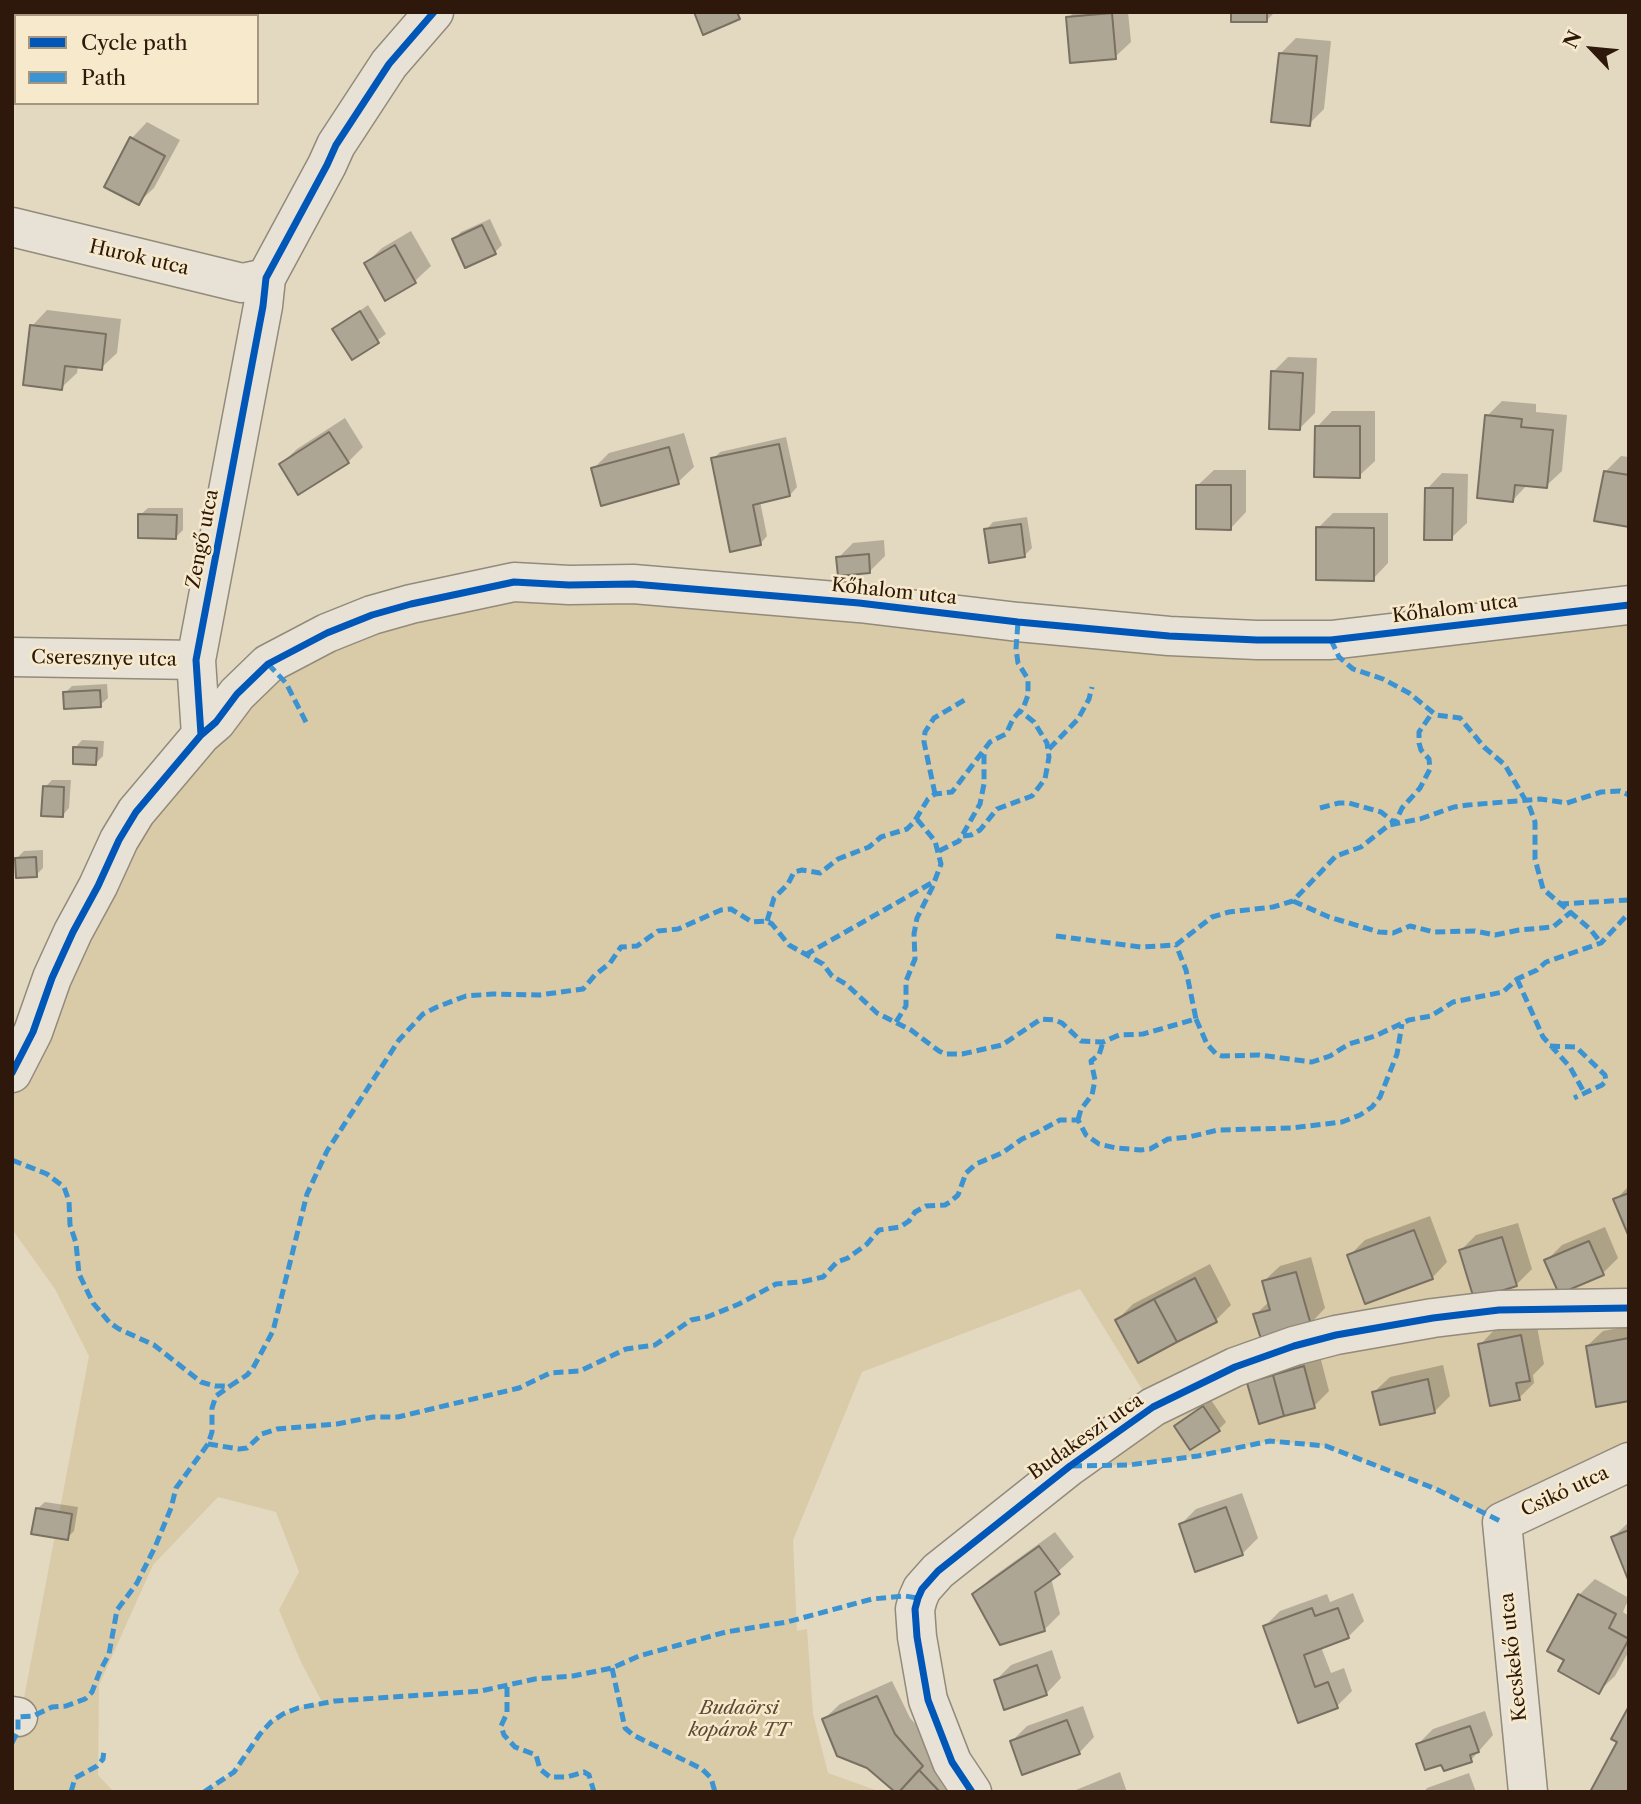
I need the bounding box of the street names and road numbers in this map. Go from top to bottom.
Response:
street label: Hurok utca [87,235,191,281]
street label: Zengő utca [182,488,224,590]
street label: Kőhalom utca [830,574,958,610]
street label: Kőhalom utca [1391,590,1519,628]
street label: Cseresznye utca [31,646,177,672]
street label: Budakeszi utca [1024,1389,1148,1485]
street label: Csikó utca [1518,1462,1612,1522]
street label: Kecskekő utca [1496,1591,1532,1723]

